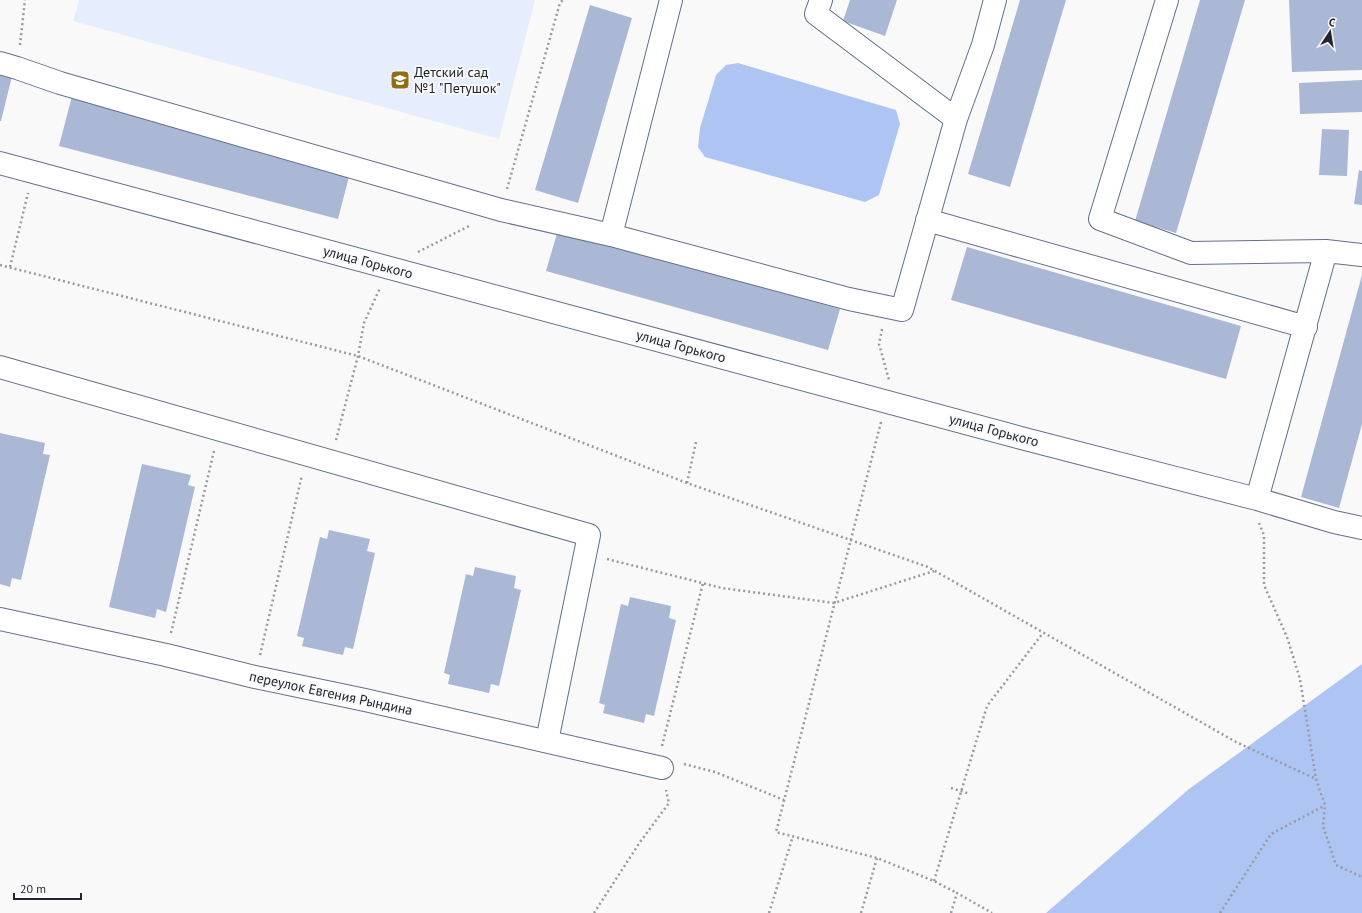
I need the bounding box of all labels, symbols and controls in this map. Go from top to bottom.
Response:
north arrow [1310,12,1350,52]
text: С [1328,15,1337,30]
place label: Детский сад №1 "Петушок" [414,63,501,97]
school or university icon: Детский сад №1 "Петушок" [389,69,411,91]
street label: улица Горького [321,241,415,283]
street label: улица Горького [634,325,728,367]
street label: улица Горького [947,409,1041,451]
street label: переулок Евгения Рындина [248,667,414,719]
scale bar [14,875,81,901]
text: 20 m [20,881,46,896]

